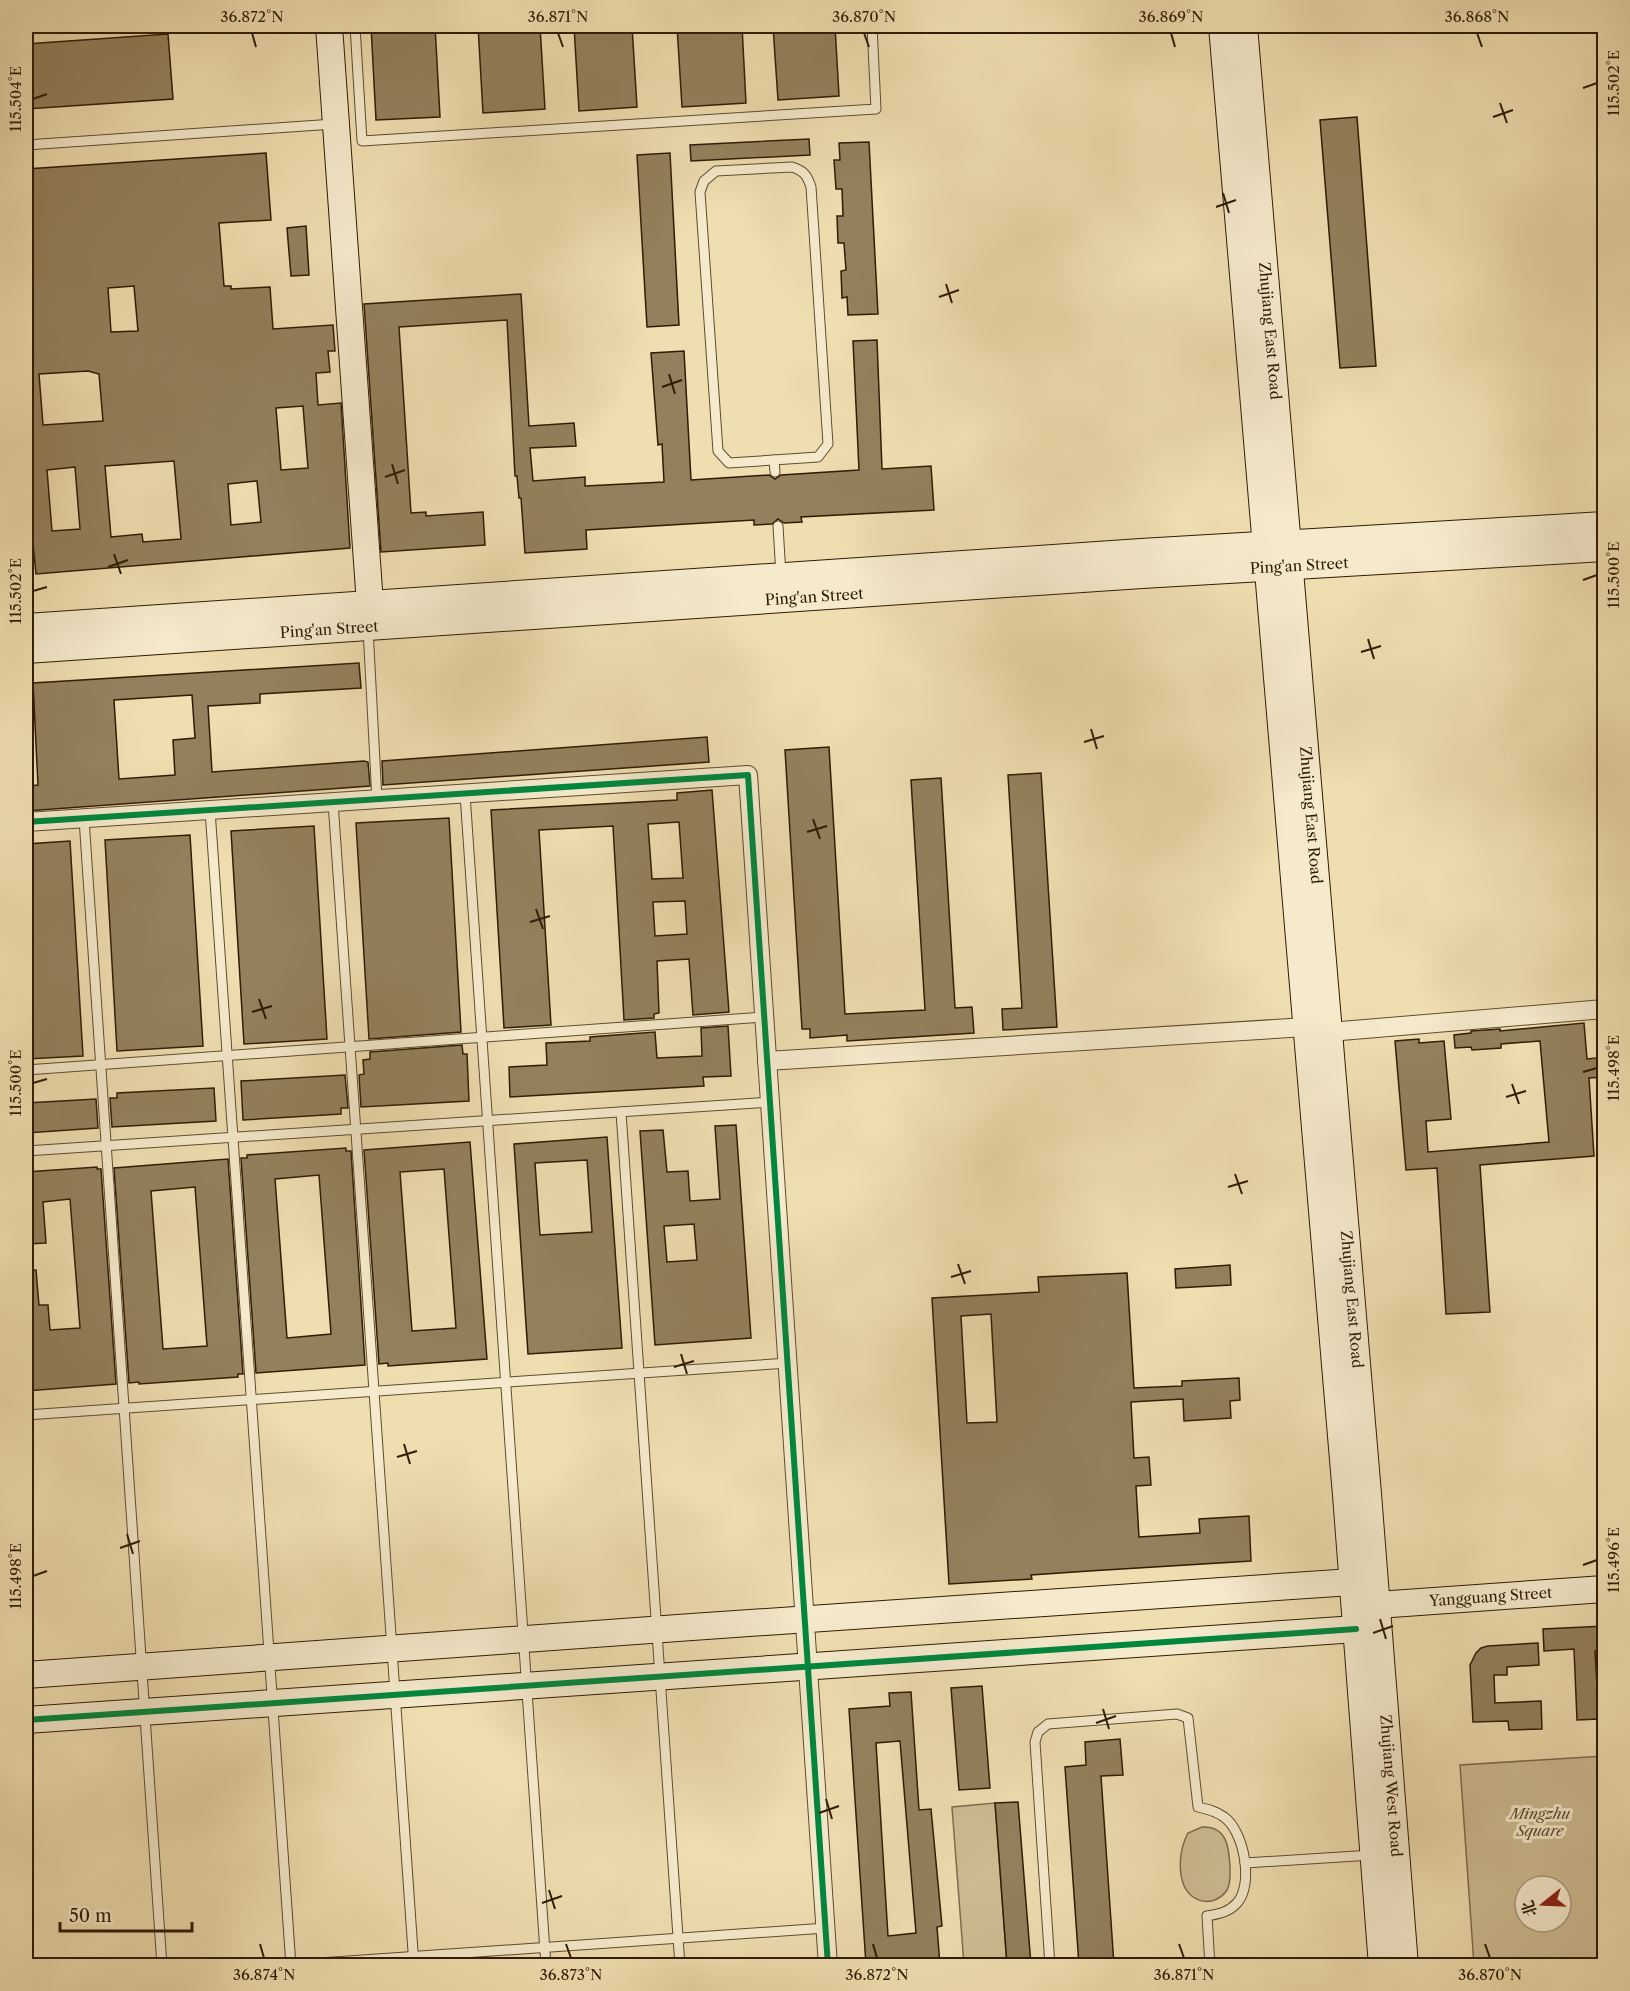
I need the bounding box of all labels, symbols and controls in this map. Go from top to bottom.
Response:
text: 36.872°N [220,7,284,26]
text: 36.871°N [528,7,588,26]
text: 36.870°N [832,7,896,26]
text: 36.869°N [1139,7,1203,26]
text: 36.868°N [1445,7,1509,26]
text: 115.502°E [1604,50,1623,116]
text: 115.504°E [6,66,25,132]
street label: Zhujiang East Road [1255,261,1286,400]
text: 115.500°E [1604,541,1623,609]
street label: Ping'an Street [1249,553,1350,578]
text: 115.502°E [6,558,25,624]
street label: Ping'an Street [764,584,865,609]
street label: Ping'an Street [279,616,380,642]
street label: Zhujiang East Road [1296,746,1326,885]
text: 115.498°E [1604,1035,1623,1101]
text: 115.500°E [6,1049,25,1117]
street label: Zhujiang East Road [1337,1230,1367,1369]
text: 115.496°E [1604,1527,1623,1593]
text: 115.498°E [6,1543,25,1609]
street label: Yangguang Street [1427,1583,1554,1610]
street label: Zhujiang West Road [1376,1714,1406,1858]
park label: Mingzhu Square [1508,1804,1570,1840]
north arrow [1513,1874,1573,1934]
scale bar [60,1895,192,1933]
text: 北 [1517,1898,1541,1919]
text: 50 m [69,1905,112,1927]
text: 36.874°N [233,1965,295,1984]
text: 36.873°N [540,1965,602,1984]
text: 36.872°N [845,1965,909,1984]
text: 36.871°N [1154,1965,1214,1984]
text: 36.870°N [1458,1965,1522,1984]

